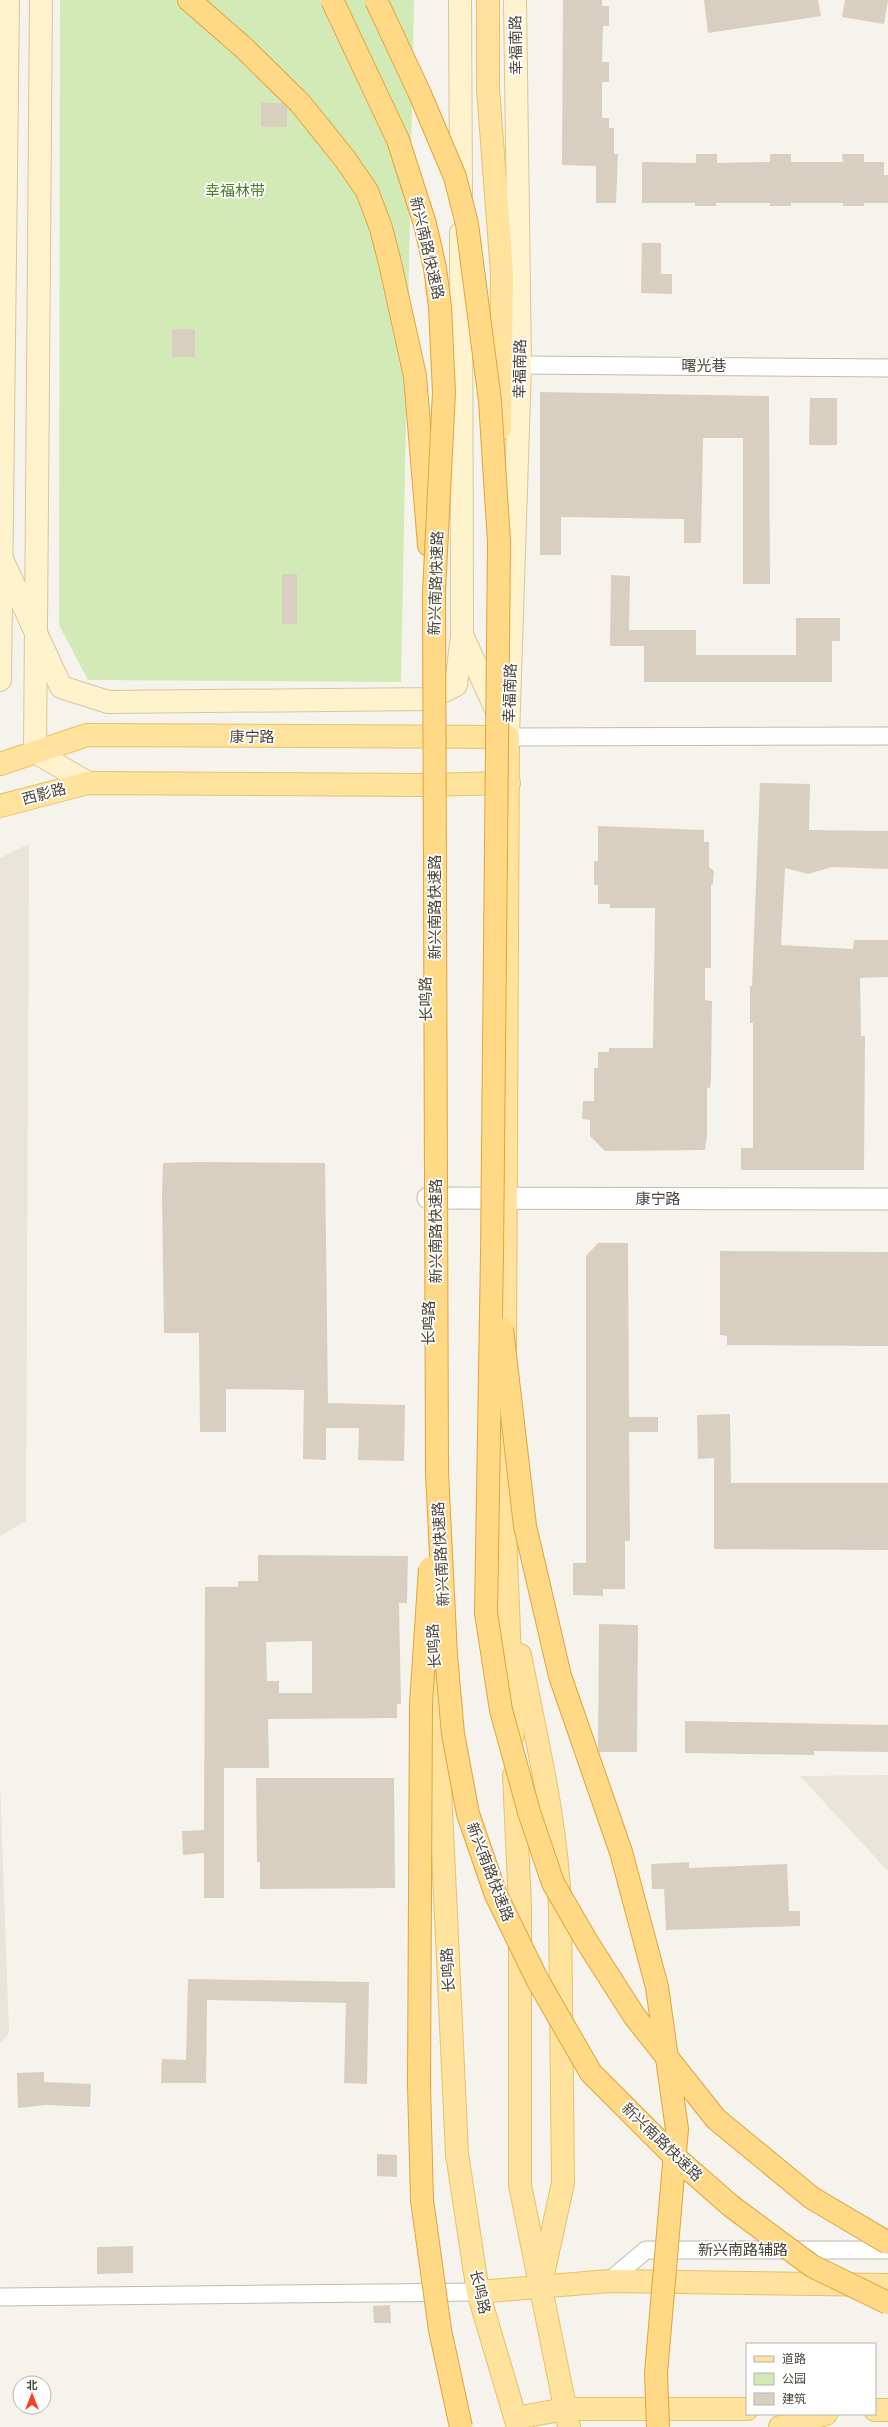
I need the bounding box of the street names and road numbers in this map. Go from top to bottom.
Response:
street label: 幸福南路 [506,15,526,75]
street label: 新兴南路快速路 [406,195,448,301]
street label: 幸福南路 [510,339,530,399]
street label: 曙光巷 [681,357,727,375]
street label: 新兴南路快速路 [425,530,447,636]
street label: 幸福南路 [500,663,520,723]
street label: 康宁路 [229,728,275,746]
street label: 西影路 [20,779,68,809]
street label: 新兴南路快速路 [426,854,444,960]
street label: 长鸣路 [417,976,435,1022]
street label: 新兴南路快速路 [427,1178,445,1284]
street label: 康宁路 [635,1190,681,1208]
street label: 长鸣路 [420,1300,438,1346]
street label: 新兴南路快速路 [429,1501,453,1607]
street label: 长鸣路 [424,1623,444,1669]
street label: 新兴南路快速路 [463,1820,517,1924]
street label: 长鸣路 [438,1947,458,1993]
street label: 新兴南路快速路 [618,2099,706,2185]
street label: 新兴南路辅路 [698,2241,788,2259]
street label: 长鸣路 [466,2268,494,2316]

